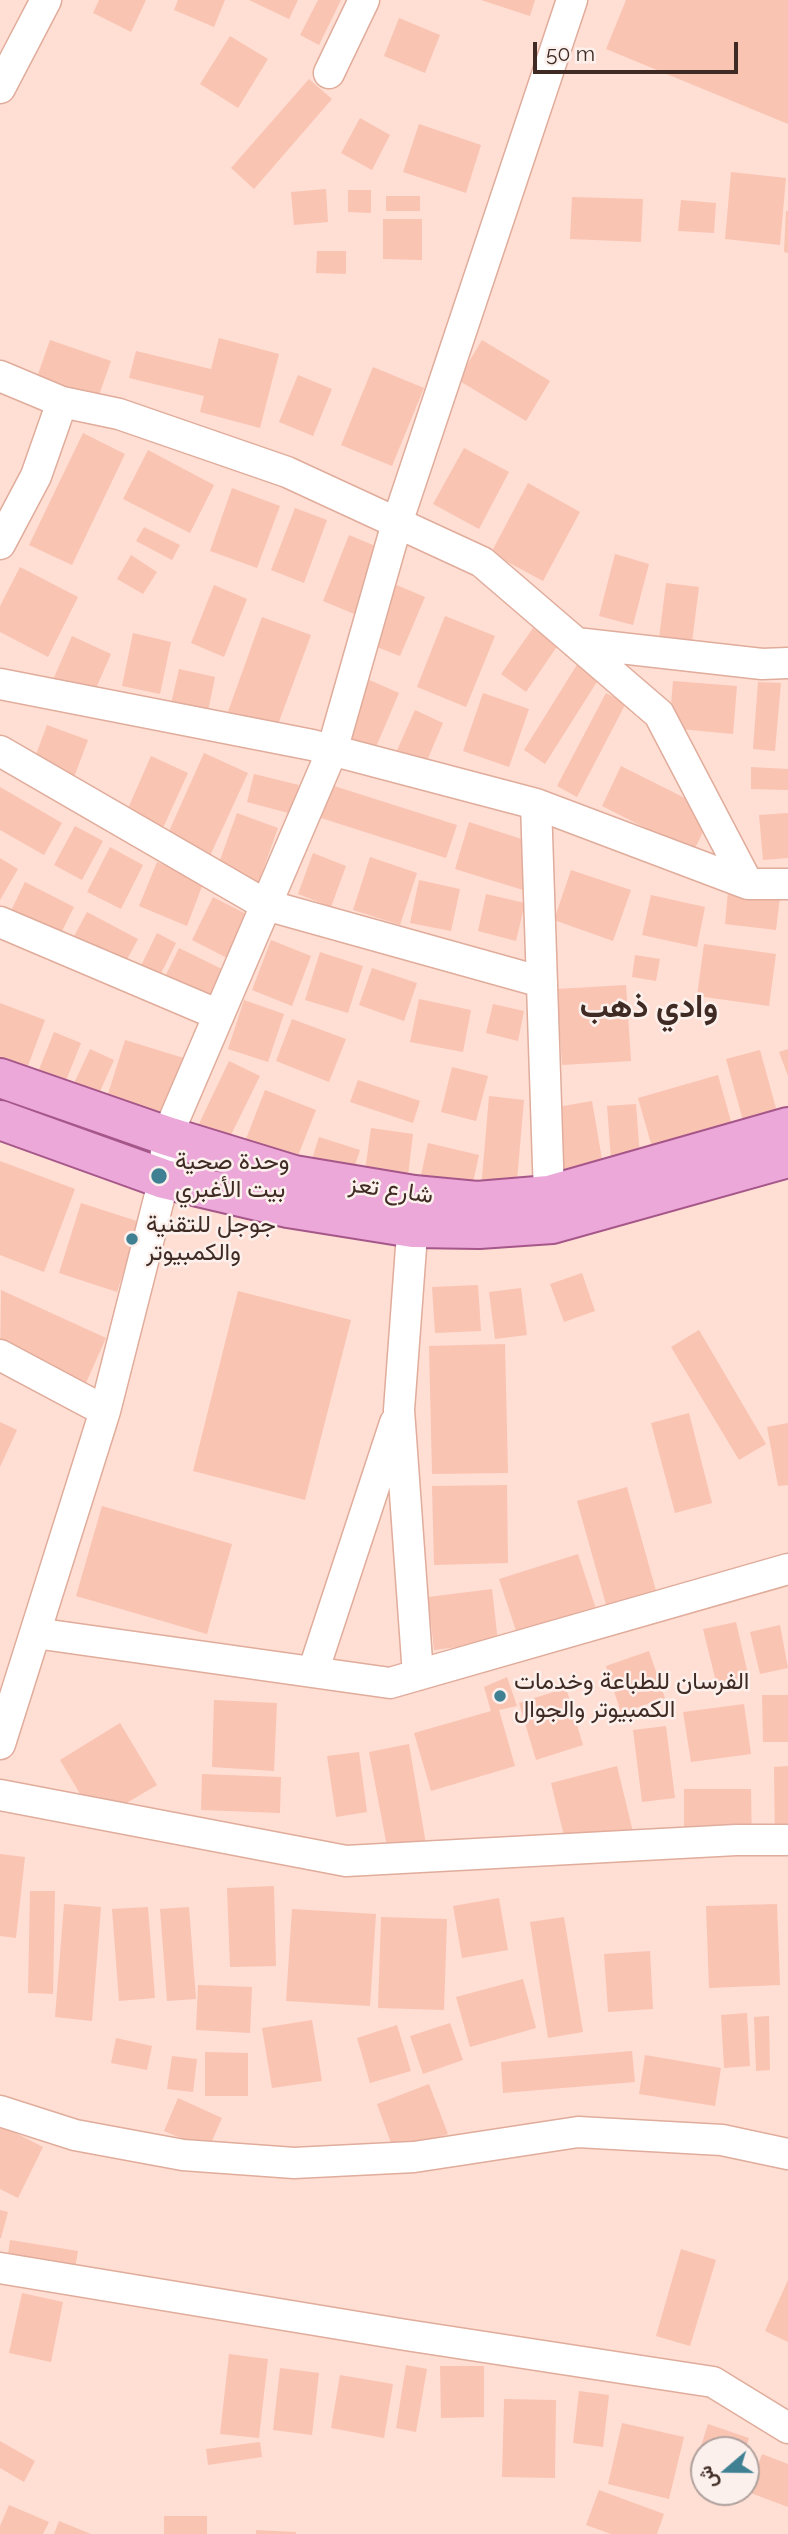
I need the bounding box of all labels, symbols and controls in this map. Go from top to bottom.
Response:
scale bar [536,28,741,72]
text: 50 m [546,41,595,66]
district label: وادي ذهب [580,988,718,1026]
place label: وحدة صحية بيت الأغبري [175,1148,289,1204]
marker: وحدة صحية بيت الأغبري [149,1166,169,1186]
street label: شارع تعز [347,1170,435,1210]
place label: جوجل للتقنية والكمبيوتر [146,1211,276,1267]
marker: جوجل للتقنية والكمبيوتر [124,1231,140,1247]
place label: الفرسان للطباعة وخدمات الكمبيوتر والجوال [514,1668,749,1724]
marker: الفرسان للطباعة وخدمات الكمبيوتر والجوال [492,1688,508,1704]
north arrow [690,2436,760,2506]
text: ش [693,2463,721,2492]

